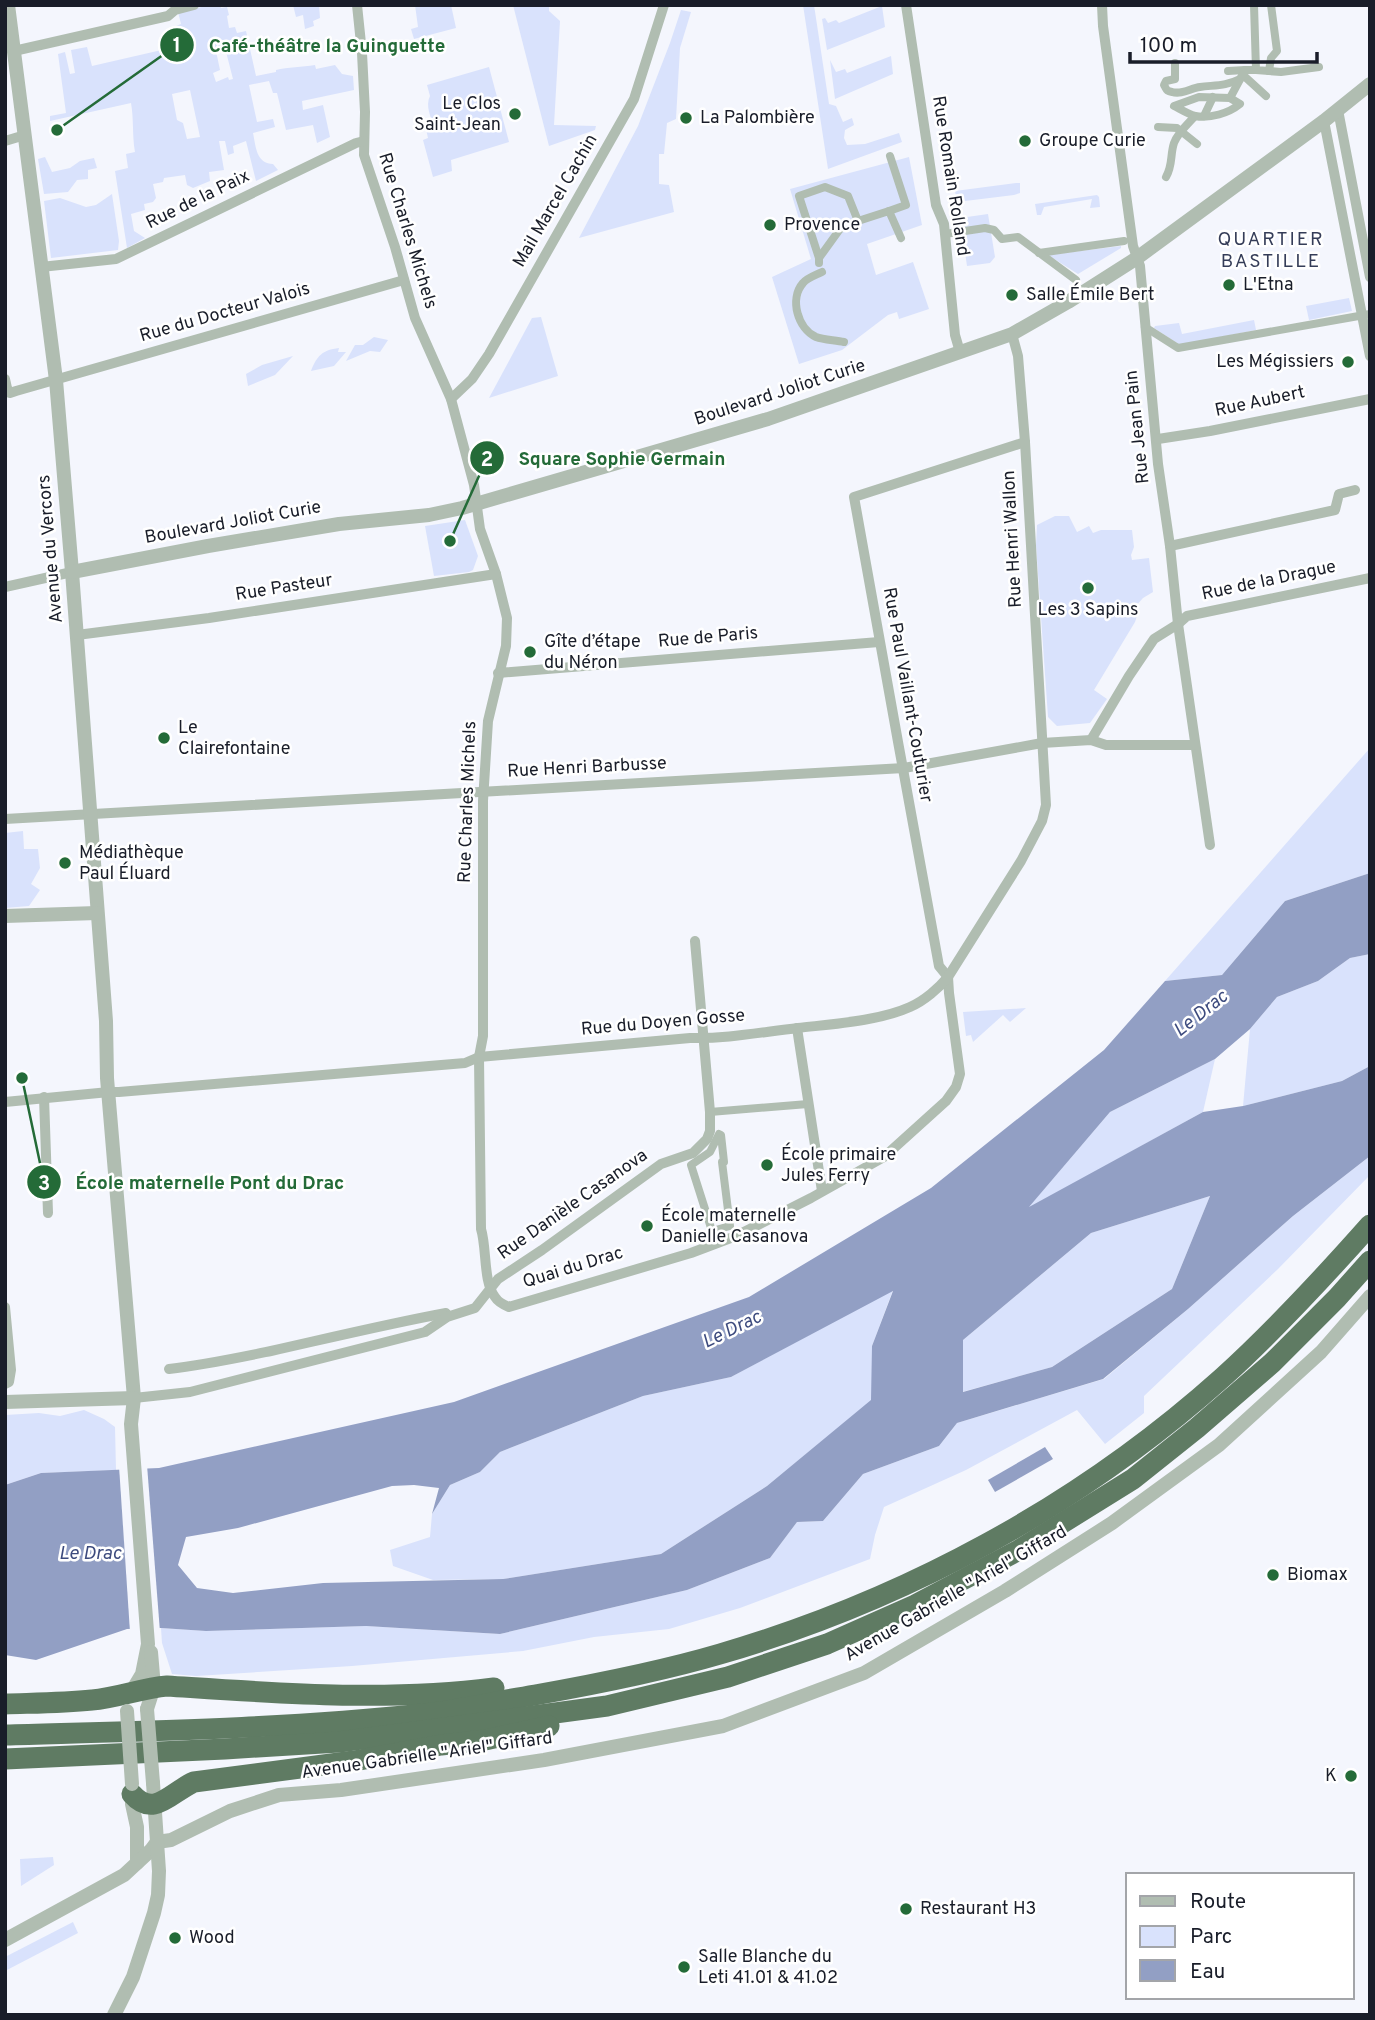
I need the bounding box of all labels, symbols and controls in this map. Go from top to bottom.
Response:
scale bar [1130,21,1317,65]
callout: Café-théâtre la Guinguette [159,25,459,65]
text: 1 [173,33,181,60]
text: 100 m [1140,33,1197,60]
text: Café-théâtre la Guinguette [209,35,445,59]
place label: Le Clos Saint-Jean [414,93,501,137]
street label: Rue Romain Rolland [926,94,974,258]
marker: Le Clos Saint-Jean [507,106,523,122]
place label: La Palombière [700,107,815,130]
marker: La Palombière [678,110,694,126]
street label: Mail Marcel Cachin [509,130,603,272]
place label: Groupe Curie [1039,130,1146,153]
marker: Groupe Curie [1017,133,1033,149]
street label: Rue Charles Michels [372,150,442,312]
street label: Rue de la Paix [142,165,254,235]
place label: Provence [784,214,860,237]
marker: Provence [762,217,778,233]
district label: QUARTIER BASTILLE [1217,228,1325,274]
place label: L'Etna [1243,274,1293,297]
marker: L'Etna [1221,277,1237,293]
street label: Rue du Docteur Valois [137,278,313,348]
place label: Salle Émile Bert [1026,282,1155,307]
marker: Salle Émile Bert [1004,287,1020,303]
place label: Les Mégissiers [1216,351,1334,374]
street label: Boulevard Joliot Curie [691,354,869,432]
marker: Les Mégissiers [1340,354,1356,370]
street label: Rue Jean Pain [1121,369,1155,485]
street label: Rue Aubert [1213,381,1307,423]
callout: Square Sophie Germain [470,438,740,478]
text: 2 [481,447,493,474]
text: Square Sophie Germain [519,448,726,472]
street label: Rue Henri Wallon [998,470,1028,608]
street label: Avenue du Vercors [33,474,69,624]
street label: Boulevard Joliot Curie [143,496,323,550]
street label: Rue de la Drague [1200,556,1338,606]
street label: Rue Pasteur [234,569,334,607]
marker: Les 3 Sapins [1080,580,1096,596]
street label: Rue Paul Vaillant-Couturier [877,586,937,804]
place label: Les 3 Sapins [1037,599,1139,622]
street label: Rue de Paris [657,622,759,654]
place label: Gîte d’étape du Néron [544,631,641,675]
marker: Gîte d’étape du Néron [522,644,538,660]
place label: Le Clairefontaine [178,717,290,761]
street label: Rue Charles Michels [454,720,482,884]
marker: Le Clairefontaine [156,730,172,746]
street label: Rue Henri Barbusse [507,752,667,784]
place label: Médiathèque Paul Éluard [79,842,184,886]
marker: Médiathèque Paul Éluard [57,855,73,871]
water label: Le Drac [1169,985,1234,1043]
street label: Rue du Doyen Gosse [580,1004,746,1042]
place label: École primaire Jules Ferry [781,1142,896,1188]
street label: Rue Danièle Casanova [493,1145,653,1265]
marker: École primaire Jules Ferry [759,1157,775,1173]
callout: École maternelle Pont du Drac [27,1162,359,1202]
text: 3 [38,1171,50,1198]
text: École maternelle Pont du Drac [76,1171,344,1196]
place label: École maternelle Danielle Casanova [661,1203,808,1249]
marker: École maternelle Danielle Casanova [639,1218,655,1234]
street label: Quai du Drac [520,1242,626,1294]
water label: Le Drac [699,1305,766,1355]
street label: Avenue Gabrielle "Ariel" Giffard [841,1521,1071,1667]
water label: Le Drac [59,1542,122,1566]
place label: Biomax [1287,1564,1348,1587]
marker: Biomax [1265,1567,1281,1583]
street label: Avenue Gabrielle "Ariel" Giffard [300,1727,554,1785]
place label: K [1325,1765,1337,1788]
marker: K [1343,1768,1359,1784]
legend [1126,1873,1354,1999]
text: Route [1190,1889,1246,1916]
place label: Restaurant H3 [920,1898,1036,1921]
marker: Restaurant H3 [898,1901,914,1917]
text: Parc [1190,1924,1232,1951]
place label: Wood [189,1927,235,1950]
marker: Wood [167,1930,183,1946]
place label: Salle Blanche du Leti 41.01 & 41.02 [698,1946,838,1990]
marker: Salle Blanche du Leti 41.01 & 41.02 [676,1959,692,1975]
text: Eau [1190,1959,1225,1986]

